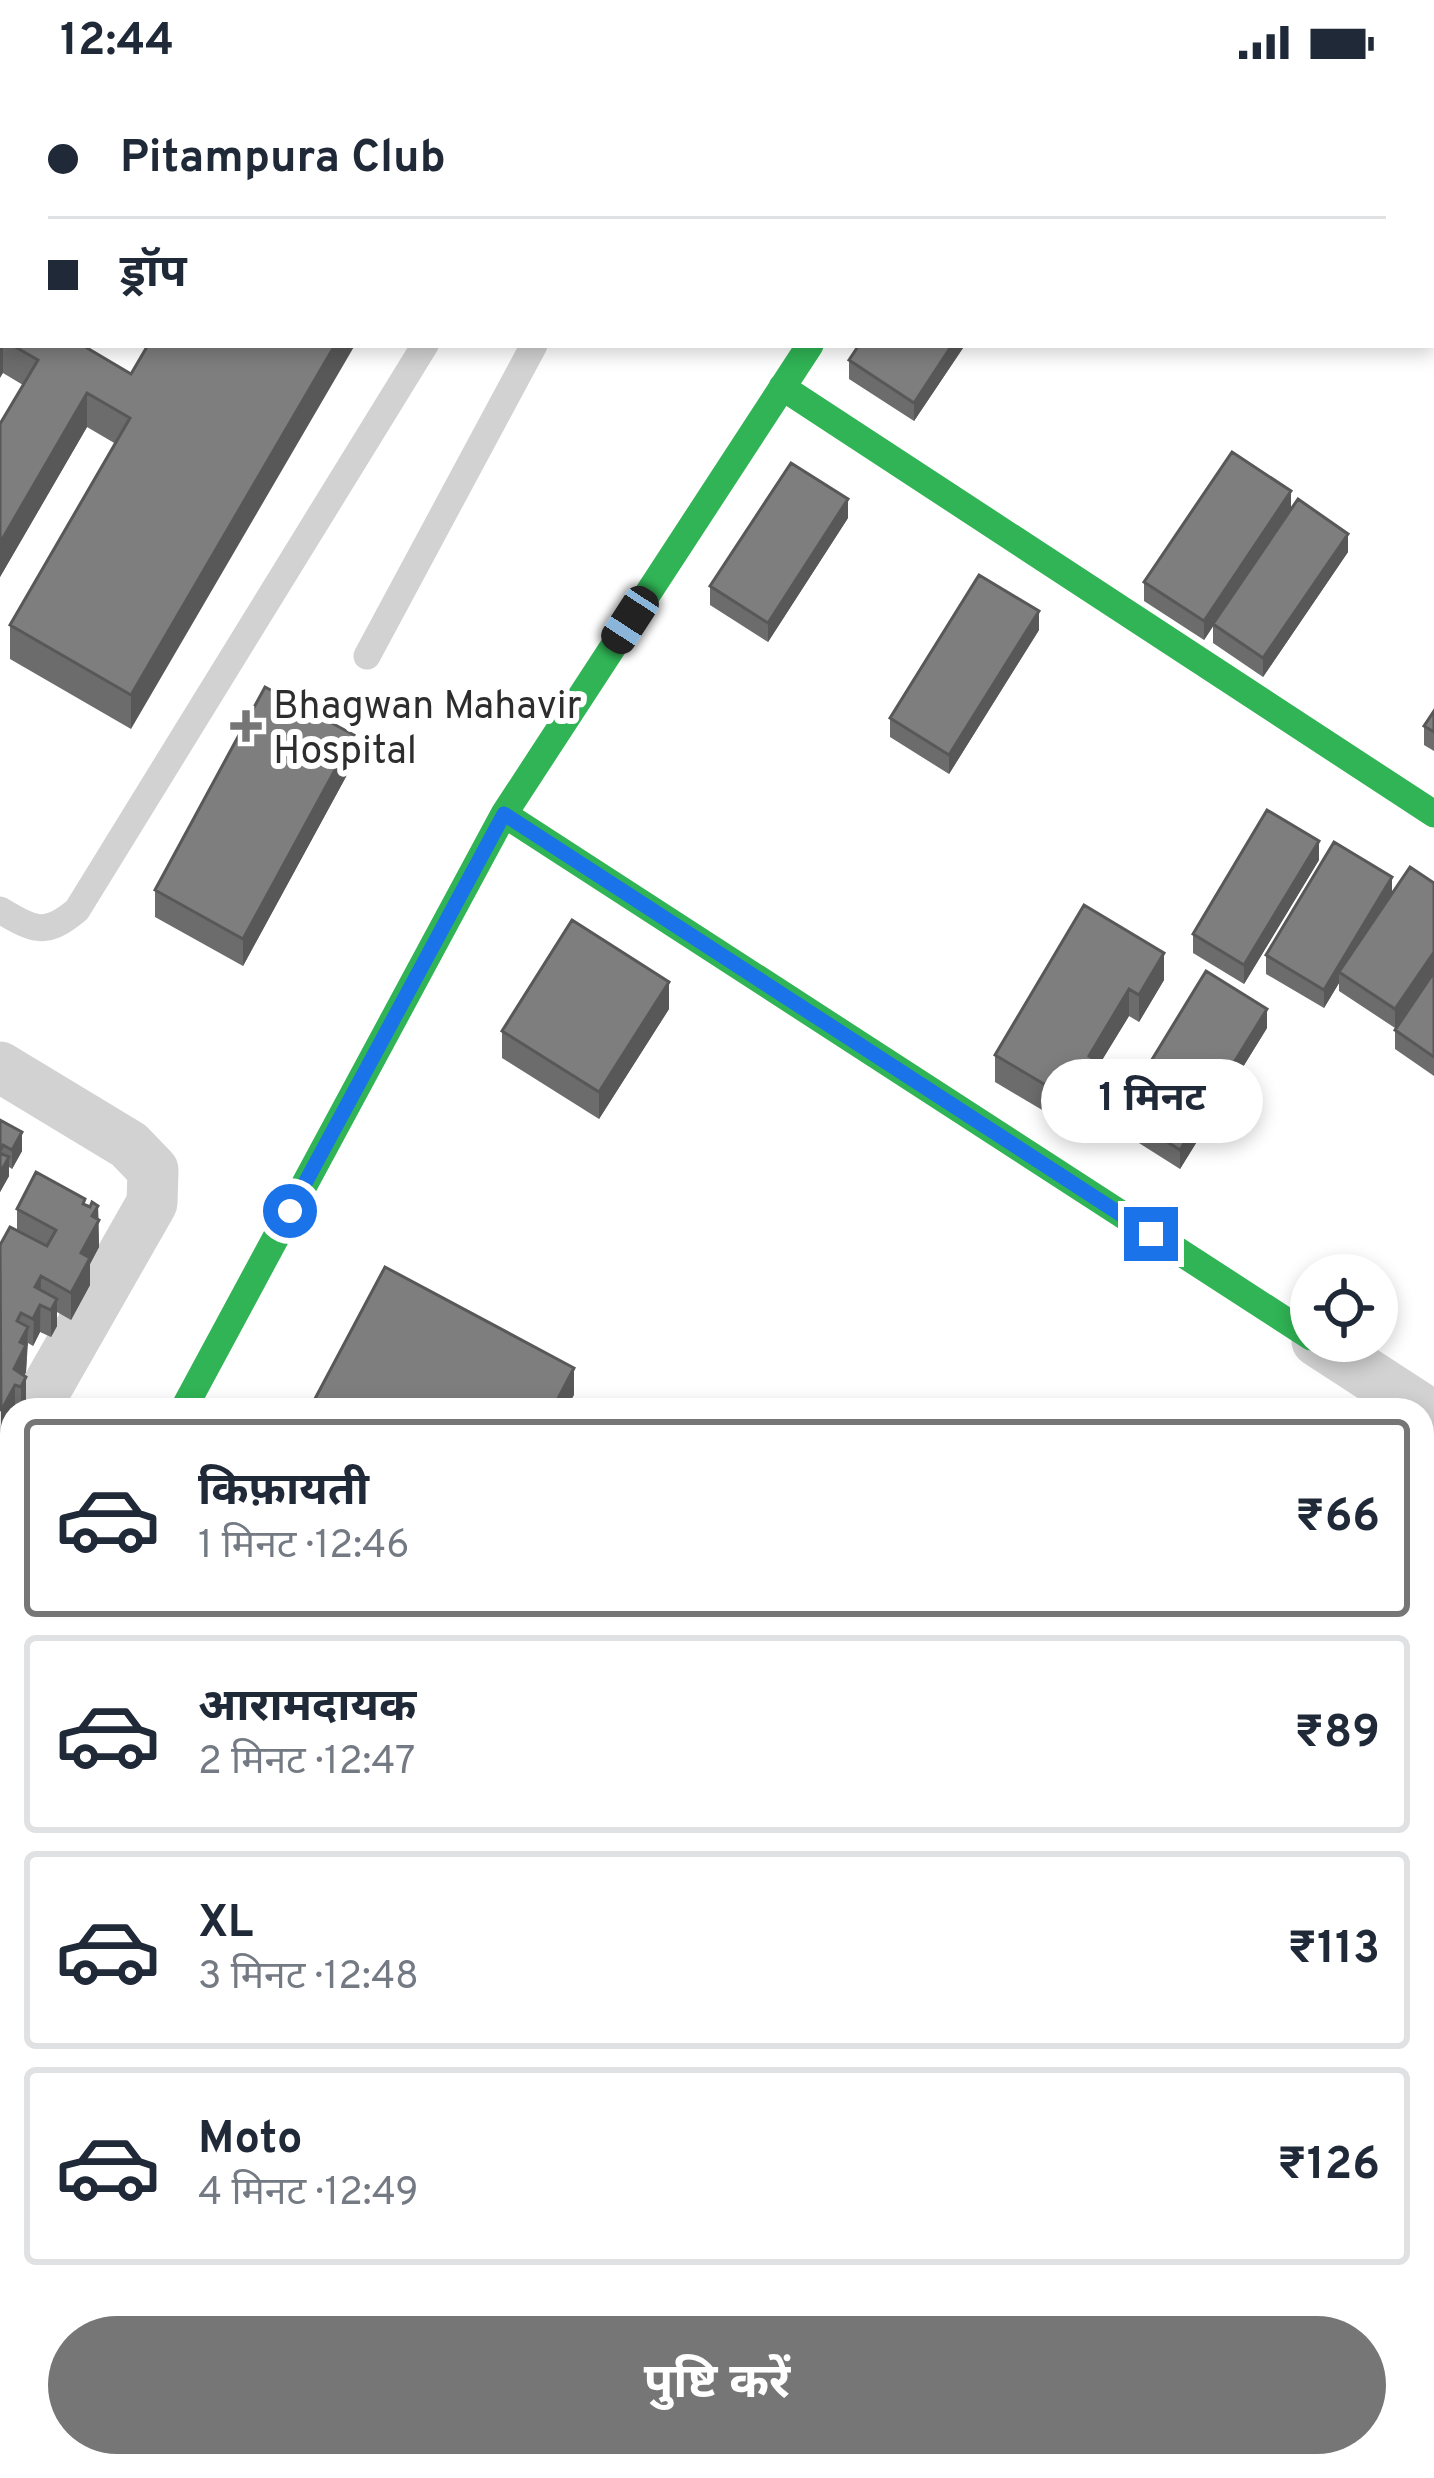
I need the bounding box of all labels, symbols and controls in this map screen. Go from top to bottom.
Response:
text: 12:44 [60,14,174,71]
text: Pitampura Club [120,131,446,188]
text: ड्रॉप [120,246,187,303]
car [595,580,665,660]
place label: Bhagwan Mahavir Hospital [273,684,582,778]
marker: Bhagwan Mahavir Hospital [230,710,262,742]
callout: 1 मिनट [1040,1060,1262,1144]
text: 1 मिनट [1098,1076,1206,1125]
route start [263,1184,317,1238]
route end [1124,1207,1178,1261]
map controls [1290,1254,1398,1362]
button: locate [1290,1254,1398,1362]
icon: car [54,1464,162,1572]
text: किफ़ायती [198,1464,369,1521]
text: ₹66 [1295,1490,1380,1547]
text: 1 मिनट · 12:46 [198,1523,409,1572]
icon: car [54,1680,162,1788]
text: आरामदायक [198,1680,416,1737]
text: ₹89 [1295,1706,1380,1763]
text: 2 मिनट · 12:47 [198,1739,415,1788]
icon: car [54,1896,162,2004]
text: XL [198,1896,253,1953]
text: ₹113 [1287,1922,1380,1979]
text: 3 मिनट · 12:48 [198,1954,419,2003]
icon: car [54,2112,162,2220]
text: Moto [198,2112,302,2169]
text: ₹126 [1277,2138,1380,2195]
text: 4 मिनट · 12:49 [198,2170,419,2219]
button: पुष्टि करें [48,2316,1386,2454]

